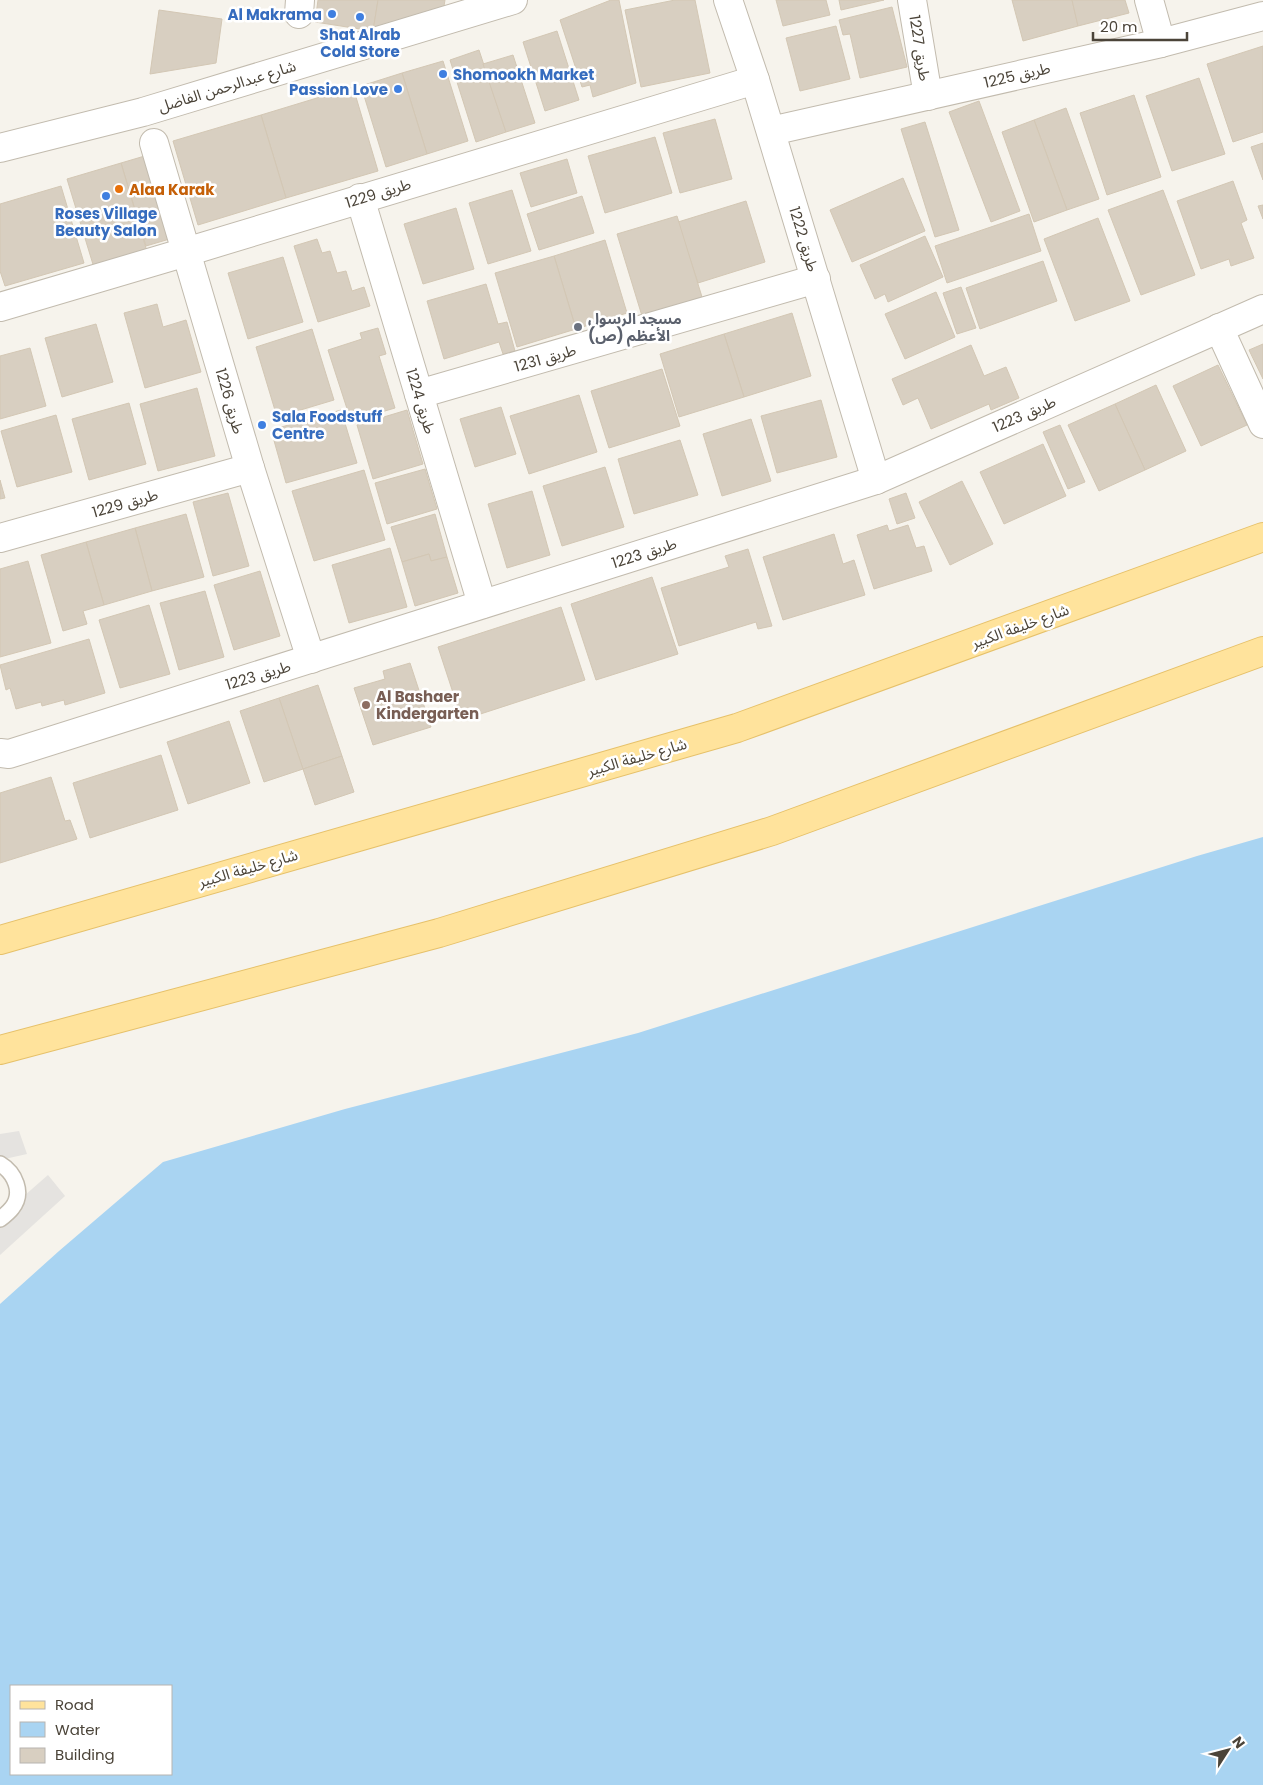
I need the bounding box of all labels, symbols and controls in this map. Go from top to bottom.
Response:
place label: Al Makrama [227,4,322,25]
marker: Al Makrama [326,8,338,20]
scale bar [1093,10,1187,42]
marker: Shat Alrab Cold Store [354,11,366,23]
street label: طريق 1227 [904,14,936,82]
text: 20 m [1100,16,1138,37]
place label: Shat Alrab Cold Store [319,24,401,62]
street label: شارع عبدالرحمن الفاضل [156,55,299,119]
street label: طريق 1225 [982,57,1052,93]
place label: Shomookh Market [453,64,594,85]
marker: Shomookh Market [437,68,449,80]
place label: Passion Love [289,79,388,100]
marker: Passion Love [392,83,404,95]
street label: طريق 1229 [343,173,413,213]
place label: Alaa Karak [129,179,215,200]
marker: Alaa Karak [113,183,125,195]
marker: Roses Village Beauty Salon [100,190,112,202]
place label: Roses Village Beauty Salon [55,203,157,241]
street label: طريق 1222 [784,204,824,274]
place label: مسجد الرسول الأعظم (ص) [588,308,682,347]
marker: مسجد الرسول الأعظم (ص) [572,321,584,333]
street label: طريق 1231 [512,339,578,377]
street label: طريق 1226 [211,365,249,437]
street label: طريق 1224 [401,366,441,436]
street label: طريق 1223 [989,391,1059,437]
place label: Sala Foodstuff Centre [272,406,383,444]
marker: Sala Foodstuff Centre [256,419,268,431]
street label: طريق 1229 [90,484,160,522]
street label: طريق 1223 [609,533,679,573]
street label: شارع خليفة الكبير [967,598,1073,656]
street label: طريق 1223 [223,655,293,695]
place label: Al Bashaer Kindergarten [376,686,479,724]
marker: Al Bashaer Kindergarten [360,699,372,711]
street label: شارع خليفة الكبير [584,733,690,783]
street label: شارع خليفة الكبير [195,844,301,894]
legend [10,1685,172,1775]
text: Road [55,1694,94,1715]
text: Water [55,1719,101,1740]
north arrow [1203,1725,1253,1775]
text: N [1227,1732,1250,1752]
text: Building [55,1744,115,1765]

